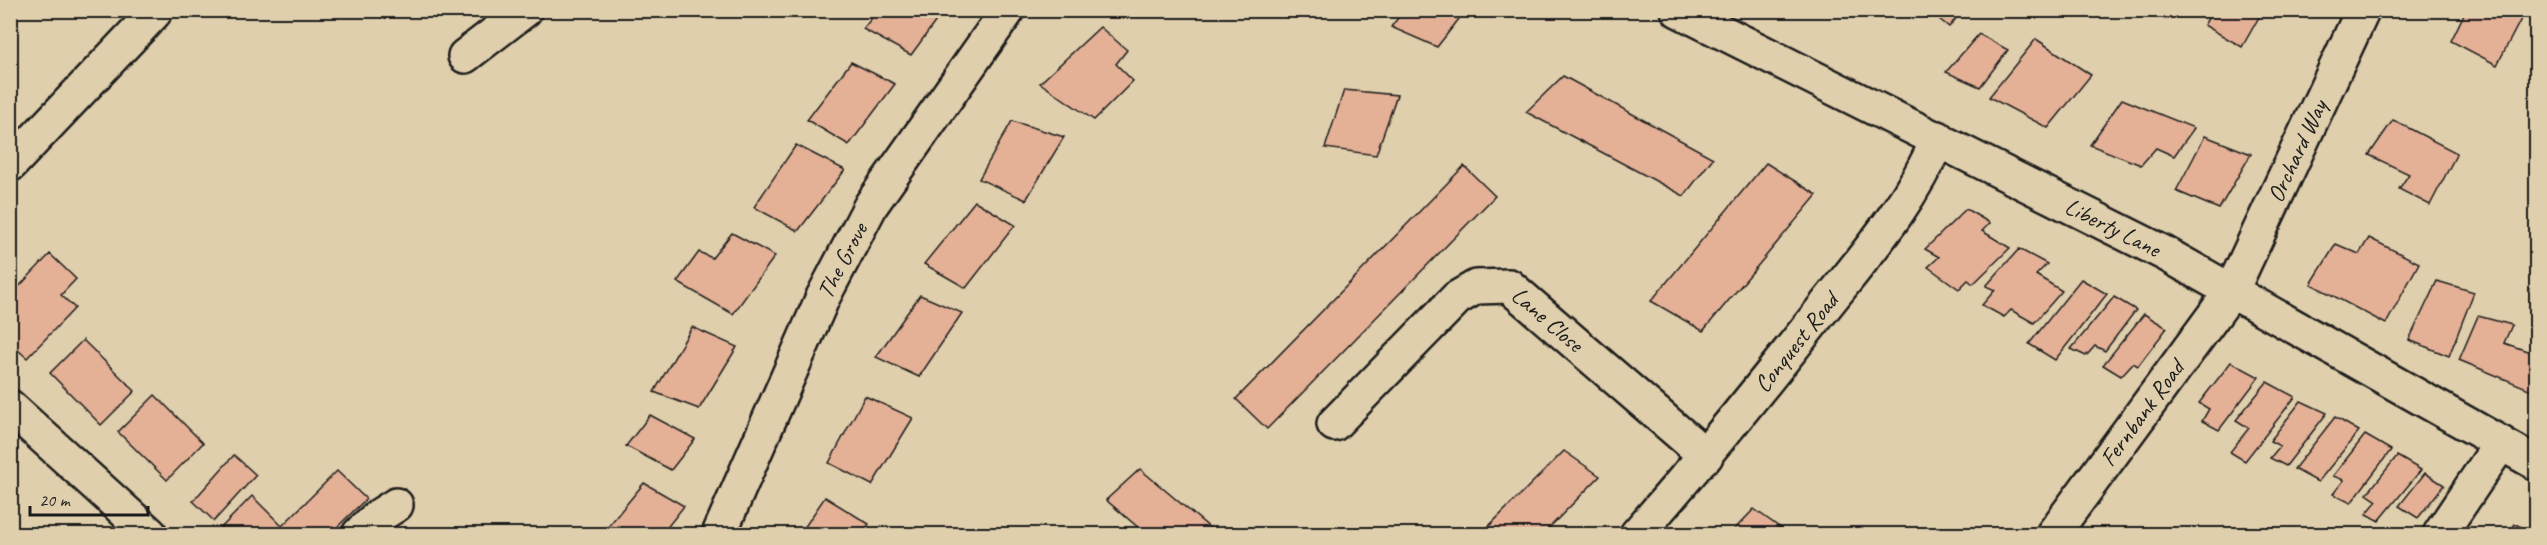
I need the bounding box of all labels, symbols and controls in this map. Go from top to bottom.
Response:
street label: Orchard Way [2260,94,2334,207]
street label: Liberty Lane [2060,191,2167,265]
street label: The Grove [810,216,875,303]
street label: Lane Close [1505,280,1591,360]
street label: Conquest Road [1747,284,1847,398]
street label: Fernbank Road [2093,351,2193,472]
scale bar [30,479,148,517]
text: 20 m [39,489,72,511]

